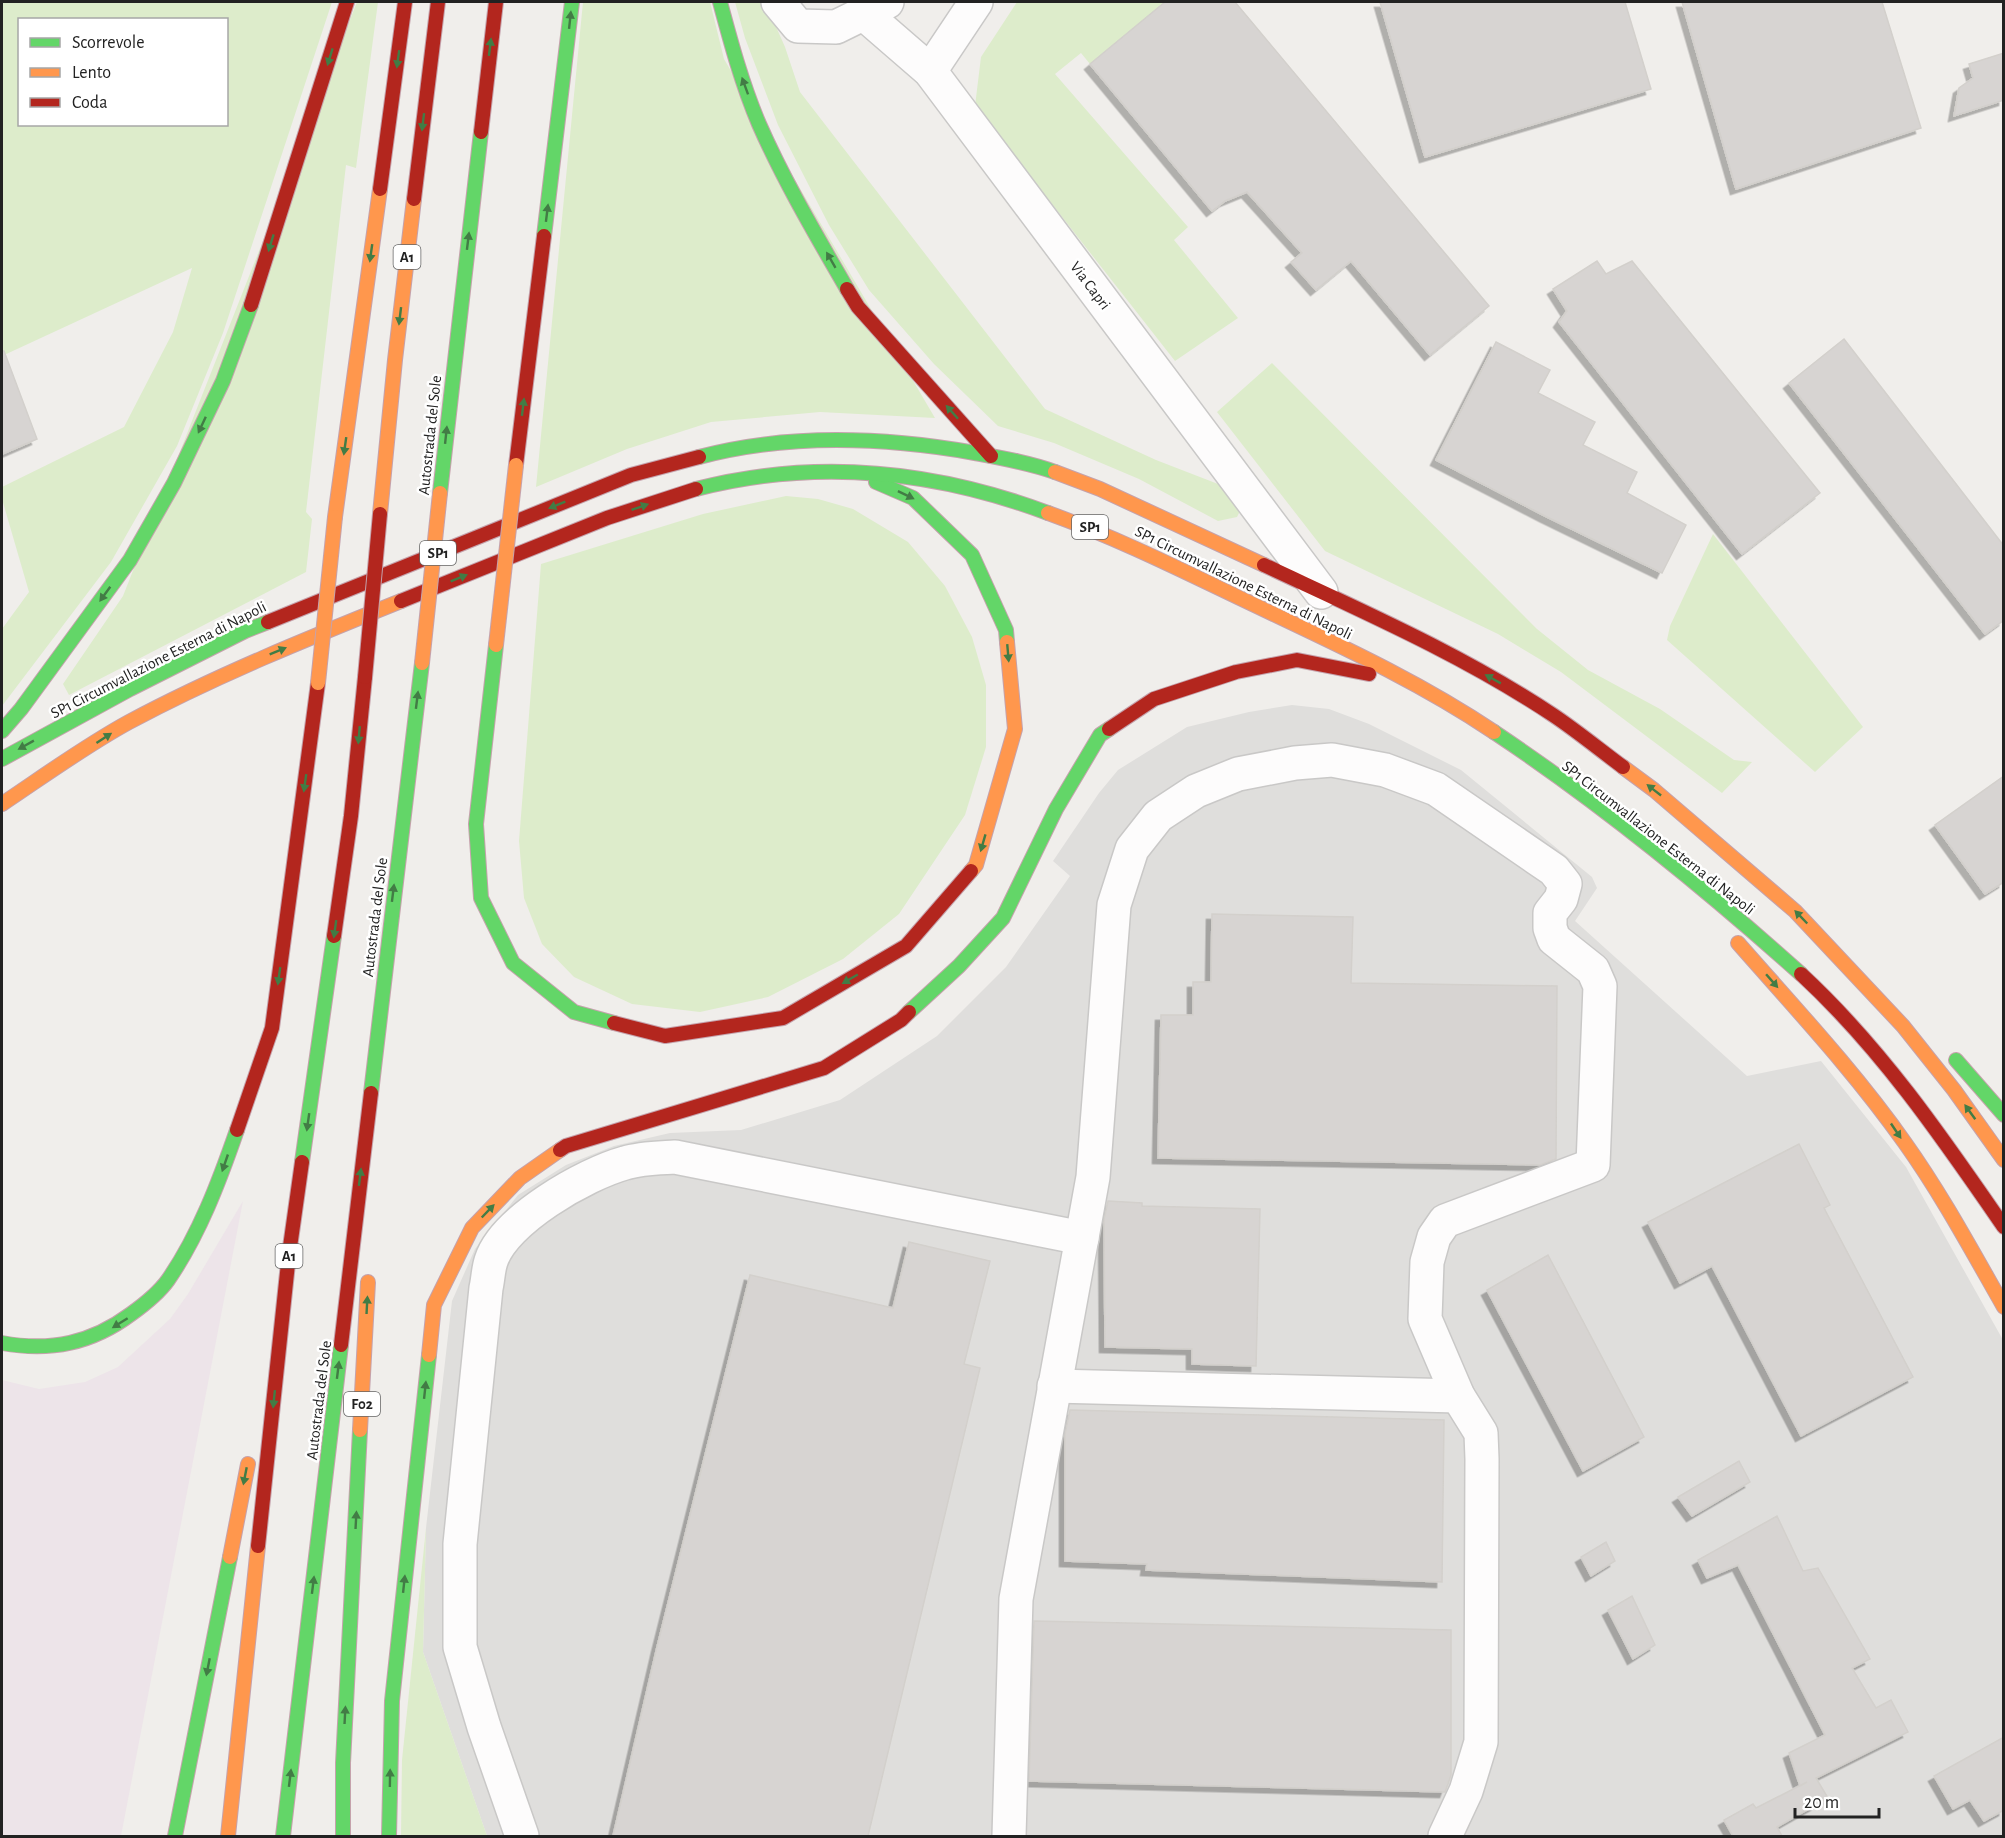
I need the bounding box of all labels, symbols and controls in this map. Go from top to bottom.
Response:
one-way arrow [565,10,575,29]
legend [18,18,228,126]
text: Scorrevole [72,34,145,52]
one-way arrow [486,38,495,57]
one-way arrow [324,48,334,66]
one-way arrow [393,50,402,69]
text: Lento [72,64,111,82]
one-way arrow [739,76,749,94]
text: Coda [72,94,107,112]
one-way arrow [418,113,428,132]
one-way arrow [542,204,551,223]
one-way arrow [463,231,472,250]
one-way arrow [266,234,276,252]
one-way arrow [367,243,376,262]
road number: A1 [394,245,420,269]
one-way arrow [826,251,836,268]
street label: Via Capri [1067,259,1113,313]
one-way arrow [395,306,405,325]
street label: Autostrada del Sole [416,374,444,496]
one-way arrow [518,397,528,416]
one-way arrow [945,406,959,420]
one-way arrow [197,417,206,434]
one-way arrow [441,425,451,444]
one-way arrow [341,437,350,456]
one-way arrow [897,491,914,500]
one-way arrow [548,500,566,510]
one-way arrow [631,502,649,512]
road number: SP1 [1072,515,1108,539]
street label: SP1 Circumvallazione Esterna di Napoli [1132,523,1355,643]
road number: SP1 [420,541,456,565]
one-way arrow [450,573,468,583]
one-way arrow [99,586,111,602]
street label: SP1 Circumvallazione Esterna di Napoli [48,598,269,721]
one-way arrow [1004,643,1013,662]
one-way arrow [269,646,287,655]
one-way arrow [1485,674,1502,684]
one-way arrow [413,690,422,709]
one-way arrow [354,726,364,745]
one-way arrow [95,733,112,744]
one-way arrow [17,740,34,750]
street label: SP1 Circumvallazione Esterna di Napoli [1559,758,1758,918]
one-way arrow [300,774,309,793]
one-way arrow [1646,784,1661,796]
one-way arrow [977,834,987,852]
street label: Autostrada del Sole [360,856,390,978]
one-way arrow [389,883,398,902]
one-way arrow [1794,910,1808,925]
one-way arrow [331,919,340,938]
one-way arrow [274,967,284,986]
one-way arrow [1765,973,1778,989]
one-way arrow [841,974,858,984]
one-way arrow [1964,1105,1976,1121]
one-way arrow [303,1112,312,1131]
one-way arrow [1890,1123,1902,1139]
one-way arrow [220,1154,230,1172]
one-way arrow [355,1167,365,1186]
one-way arrow [481,1204,495,1218]
road number: A1 [276,1244,302,1268]
one-way arrow [363,1295,372,1314]
one-way arrow [112,1317,129,1328]
street label: Autostrada del Sole [304,1339,334,1461]
one-way arrow [333,1361,343,1380]
one-way arrow [420,1380,430,1399]
one-way arrow [269,1389,279,1408]
road number: F02 [344,1392,380,1416]
one-way arrow [240,1467,249,1486]
one-way arrow [352,1511,361,1530]
one-way arrow [400,1574,409,1593]
one-way arrow [308,1575,317,1594]
one-way arrow [203,1658,212,1677]
one-way arrow [341,1706,350,1725]
one-way arrow [285,1769,295,1788]
one-way arrow [386,1769,395,1788]
scale bar [1795,1781,1879,1819]
text: 20 m [1804,1794,1839,1812]

